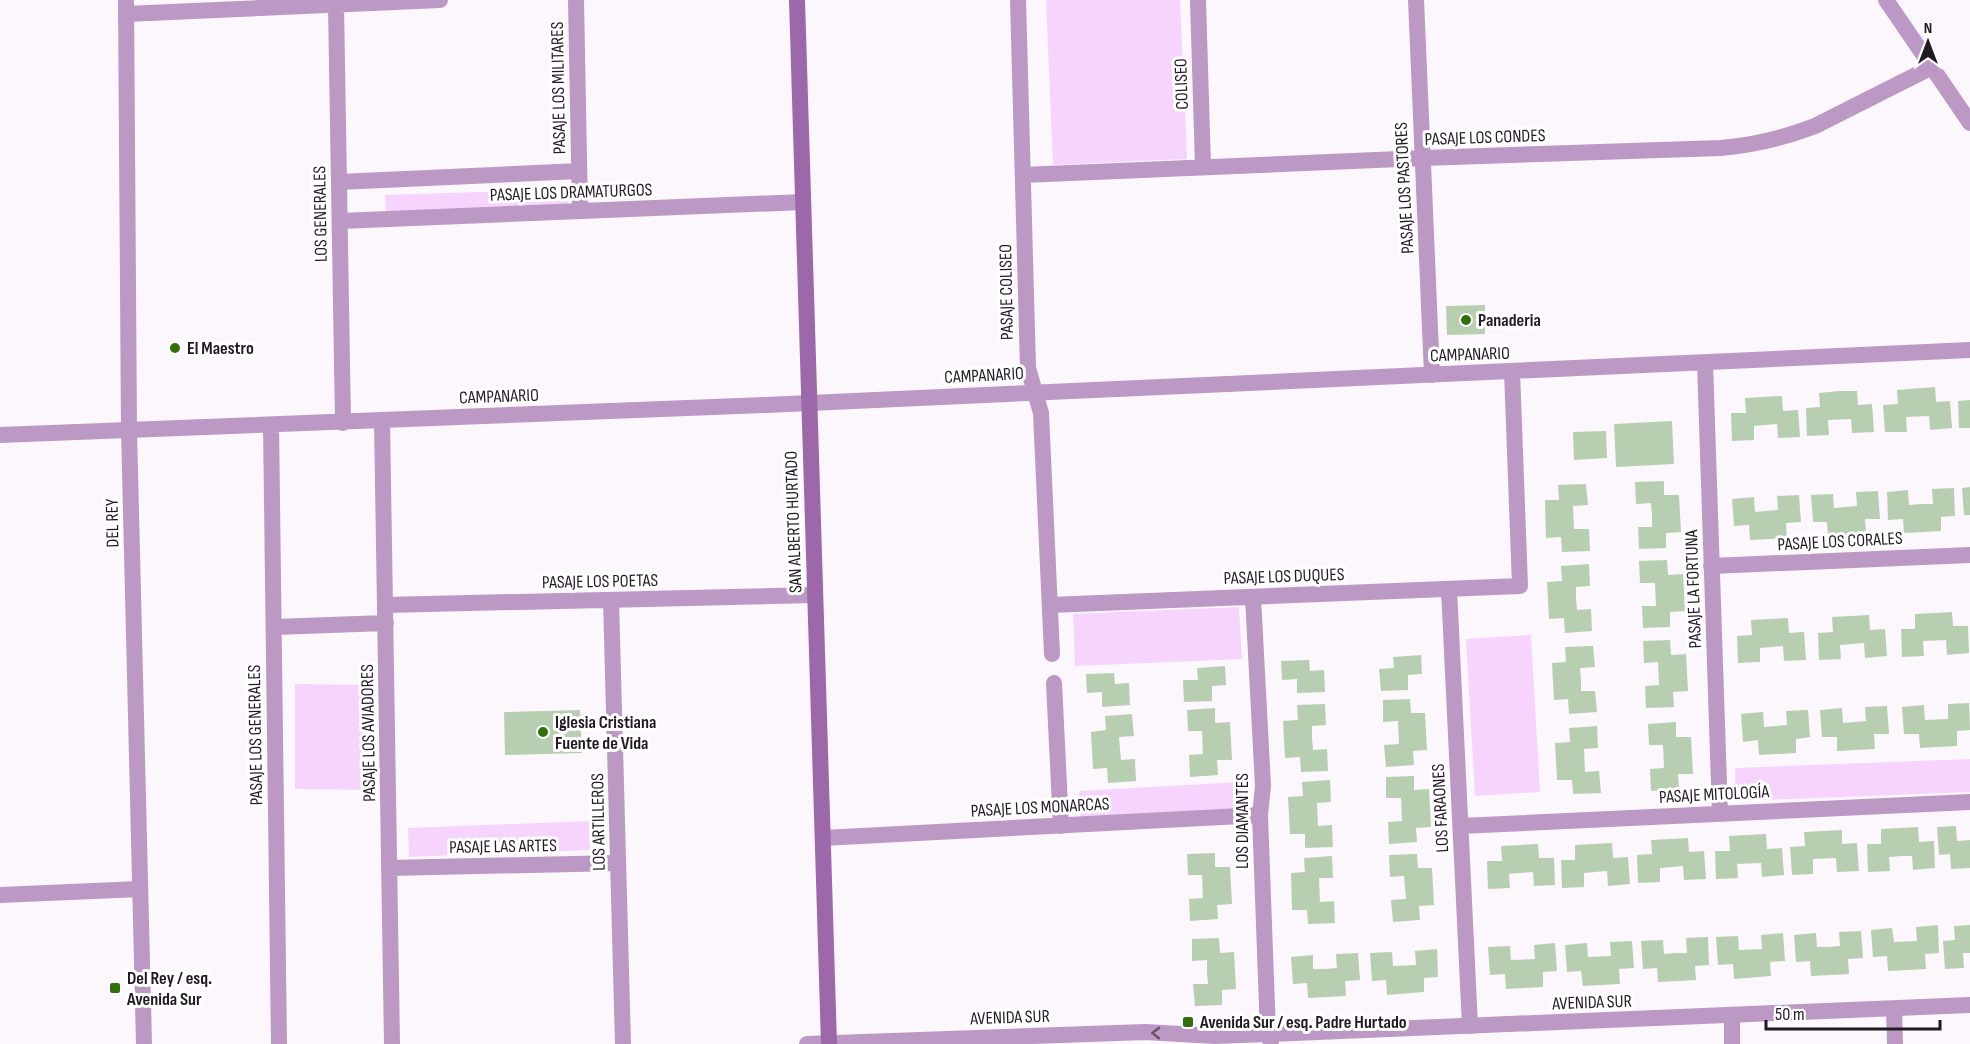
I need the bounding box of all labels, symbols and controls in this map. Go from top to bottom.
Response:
north arrow [1898,12,1958,72]
text: N [1924,19,1932,38]
street label: PASAJE LOS MILITARES [547,21,570,154]
street label: COLISEO [1170,58,1193,110]
street label: PASAJE LOS PASTORES [1391,121,1418,254]
street label: PASAJE LOS CONDES [1424,125,1546,150]
street label: LOS GENERALES [309,165,332,262]
street label: PASAJE LOS DRAMATURGOS [489,179,653,206]
street label: PASAJE COLISEO [995,244,1018,340]
place label: Panaderia [1478,310,1541,331]
marker: Panaderia [1459,313,1473,327]
place label: El Maestro [187,338,254,359]
marker: El Maestro [168,341,182,355]
street label: CAMPANARIO [1430,343,1510,366]
street label: CAMPANARIO [944,363,1024,388]
street label: CAMPANARIO [459,385,539,408]
street label: SAN ALBERTO HURTADO [781,451,806,593]
street label: DEL REY [102,498,123,548]
street label: PASAJE LOS CORALES [1777,528,1903,555]
street label: PASAJE LA FORTUNA [1681,529,1706,649]
street label: PASAJE LOS DUQUES [1223,564,1345,589]
street label: PASAJE LOS POETAS [542,570,658,593]
street label: PASAJE LOS GENERALES [244,664,267,806]
street label: PASAJE LOS AVIADORES [357,664,380,802]
place label: Iglesia Cristiana Fuente de Vida [555,712,656,754]
marker: Iglesia Cristiana Fuente de Vida [536,725,550,739]
street label: LOS FARAONES [1428,763,1453,853]
street label: LOS ARTILLEROS [587,773,610,871]
street label: LOS DIAMANTES [1232,773,1253,869]
street label: PASAJE MITOLOGÍA [1658,781,1770,808]
street label: PASAJE LOS MONARCAS [970,793,1110,822]
street label: PASAJE LAS ARTES [449,835,557,858]
place label: Del Rey / esq. Avenida Sur [126,968,212,1010]
marker: Del Rey / esq. Avenida Sur [108,981,122,995]
street label: AVENIDA SUR [1551,991,1632,1014]
scale bar [1766,993,1940,1031]
text: 50 m [1775,1004,1805,1025]
street label: AVENIDA SUR [969,1006,1050,1029]
place label: Avenida Sur / esq. Padre Hurtado [1199,1012,1407,1033]
marker: Avenida Sur / esq. Padre Hurtado [1181,1015,1195,1029]
one-way arrow [1152,1026,1161,1039]

